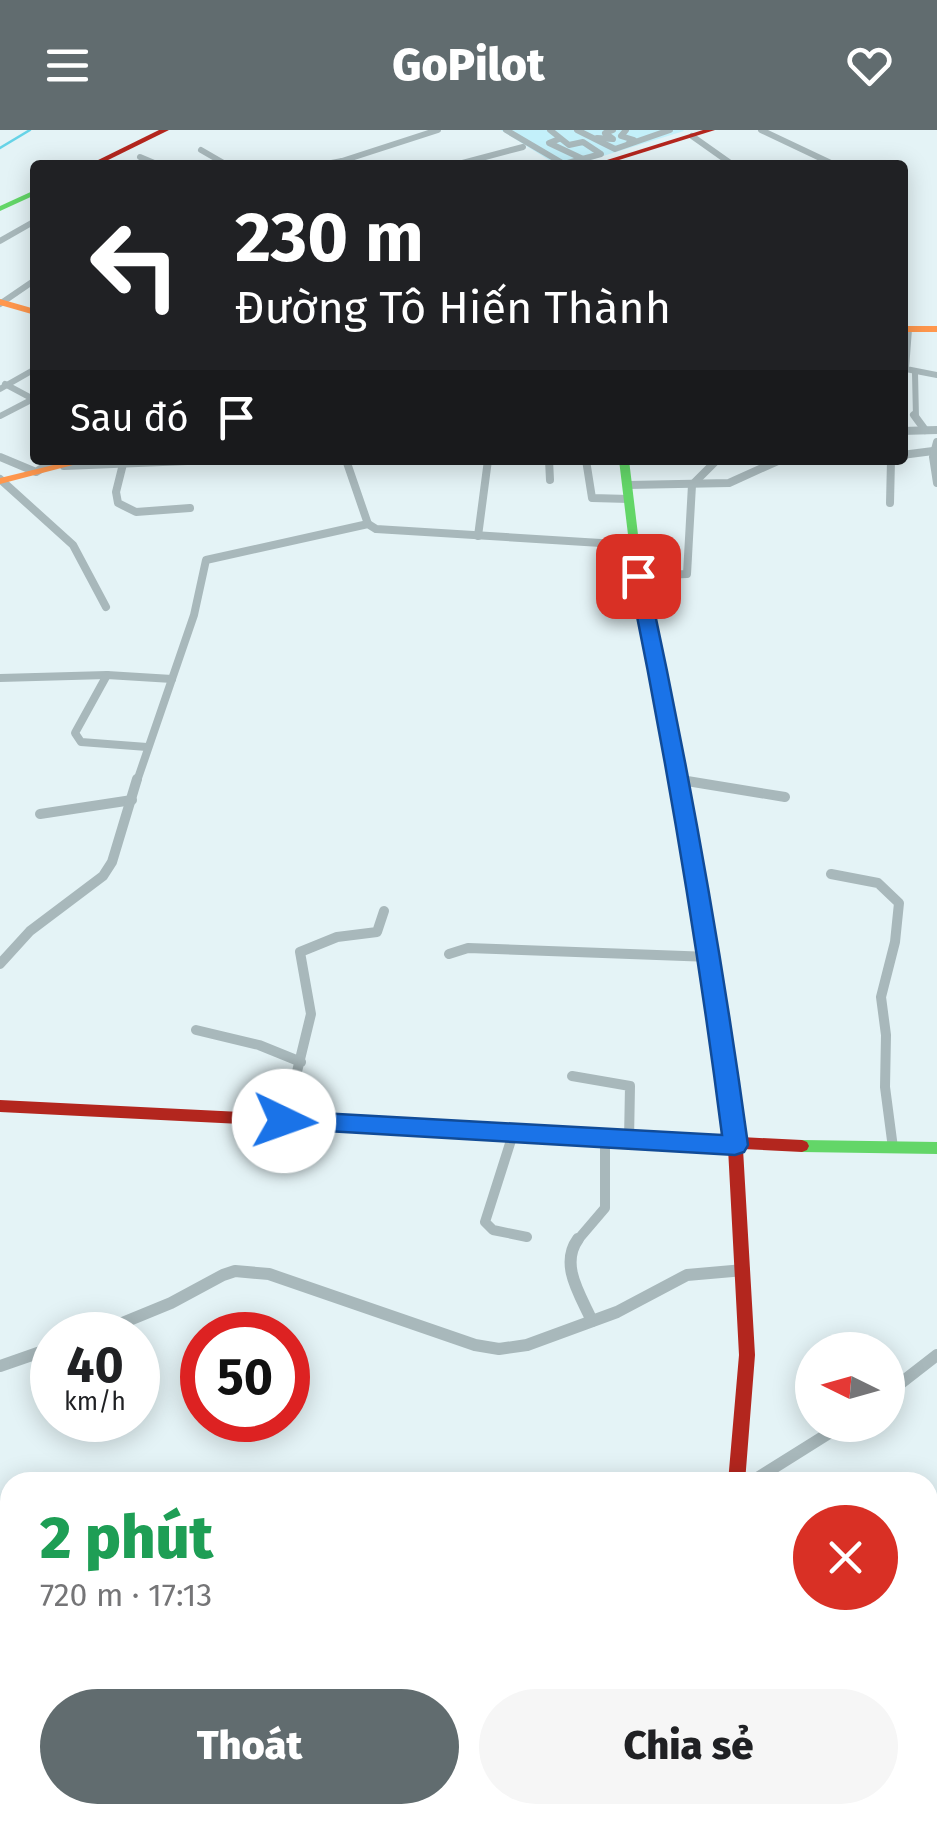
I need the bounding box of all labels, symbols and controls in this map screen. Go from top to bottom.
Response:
icon: menu [40,38,95,93]
text: GoPilot [392,38,545,92]
icon: heart [842,38,897,93]
text: 230 m [235,196,424,280]
icon: left [70,200,200,330]
text: Đường Tô Hiến Thành [235,281,671,335]
icon: arrive [209,390,264,445]
text: Sau đó [70,395,189,441]
pin [596,534,681,619]
icon: arrive [611,549,666,604]
position arrow [232,1069,336,1173]
speed limit sign: 50 [180,1312,310,1442]
north arrow [795,1332,905,1442]
map controls [795,1332,905,1442]
text: 40 [66,1335,124,1395]
text: km/h [64,1387,126,1417]
text: 2 phút [40,1502,213,1574]
button: close [793,1505,898,1610]
text: 720 m · 17:13 [40,1576,212,1614]
button: Thoát [40,1689,459,1804]
button: Chia sẻ [479,1689,898,1804]

